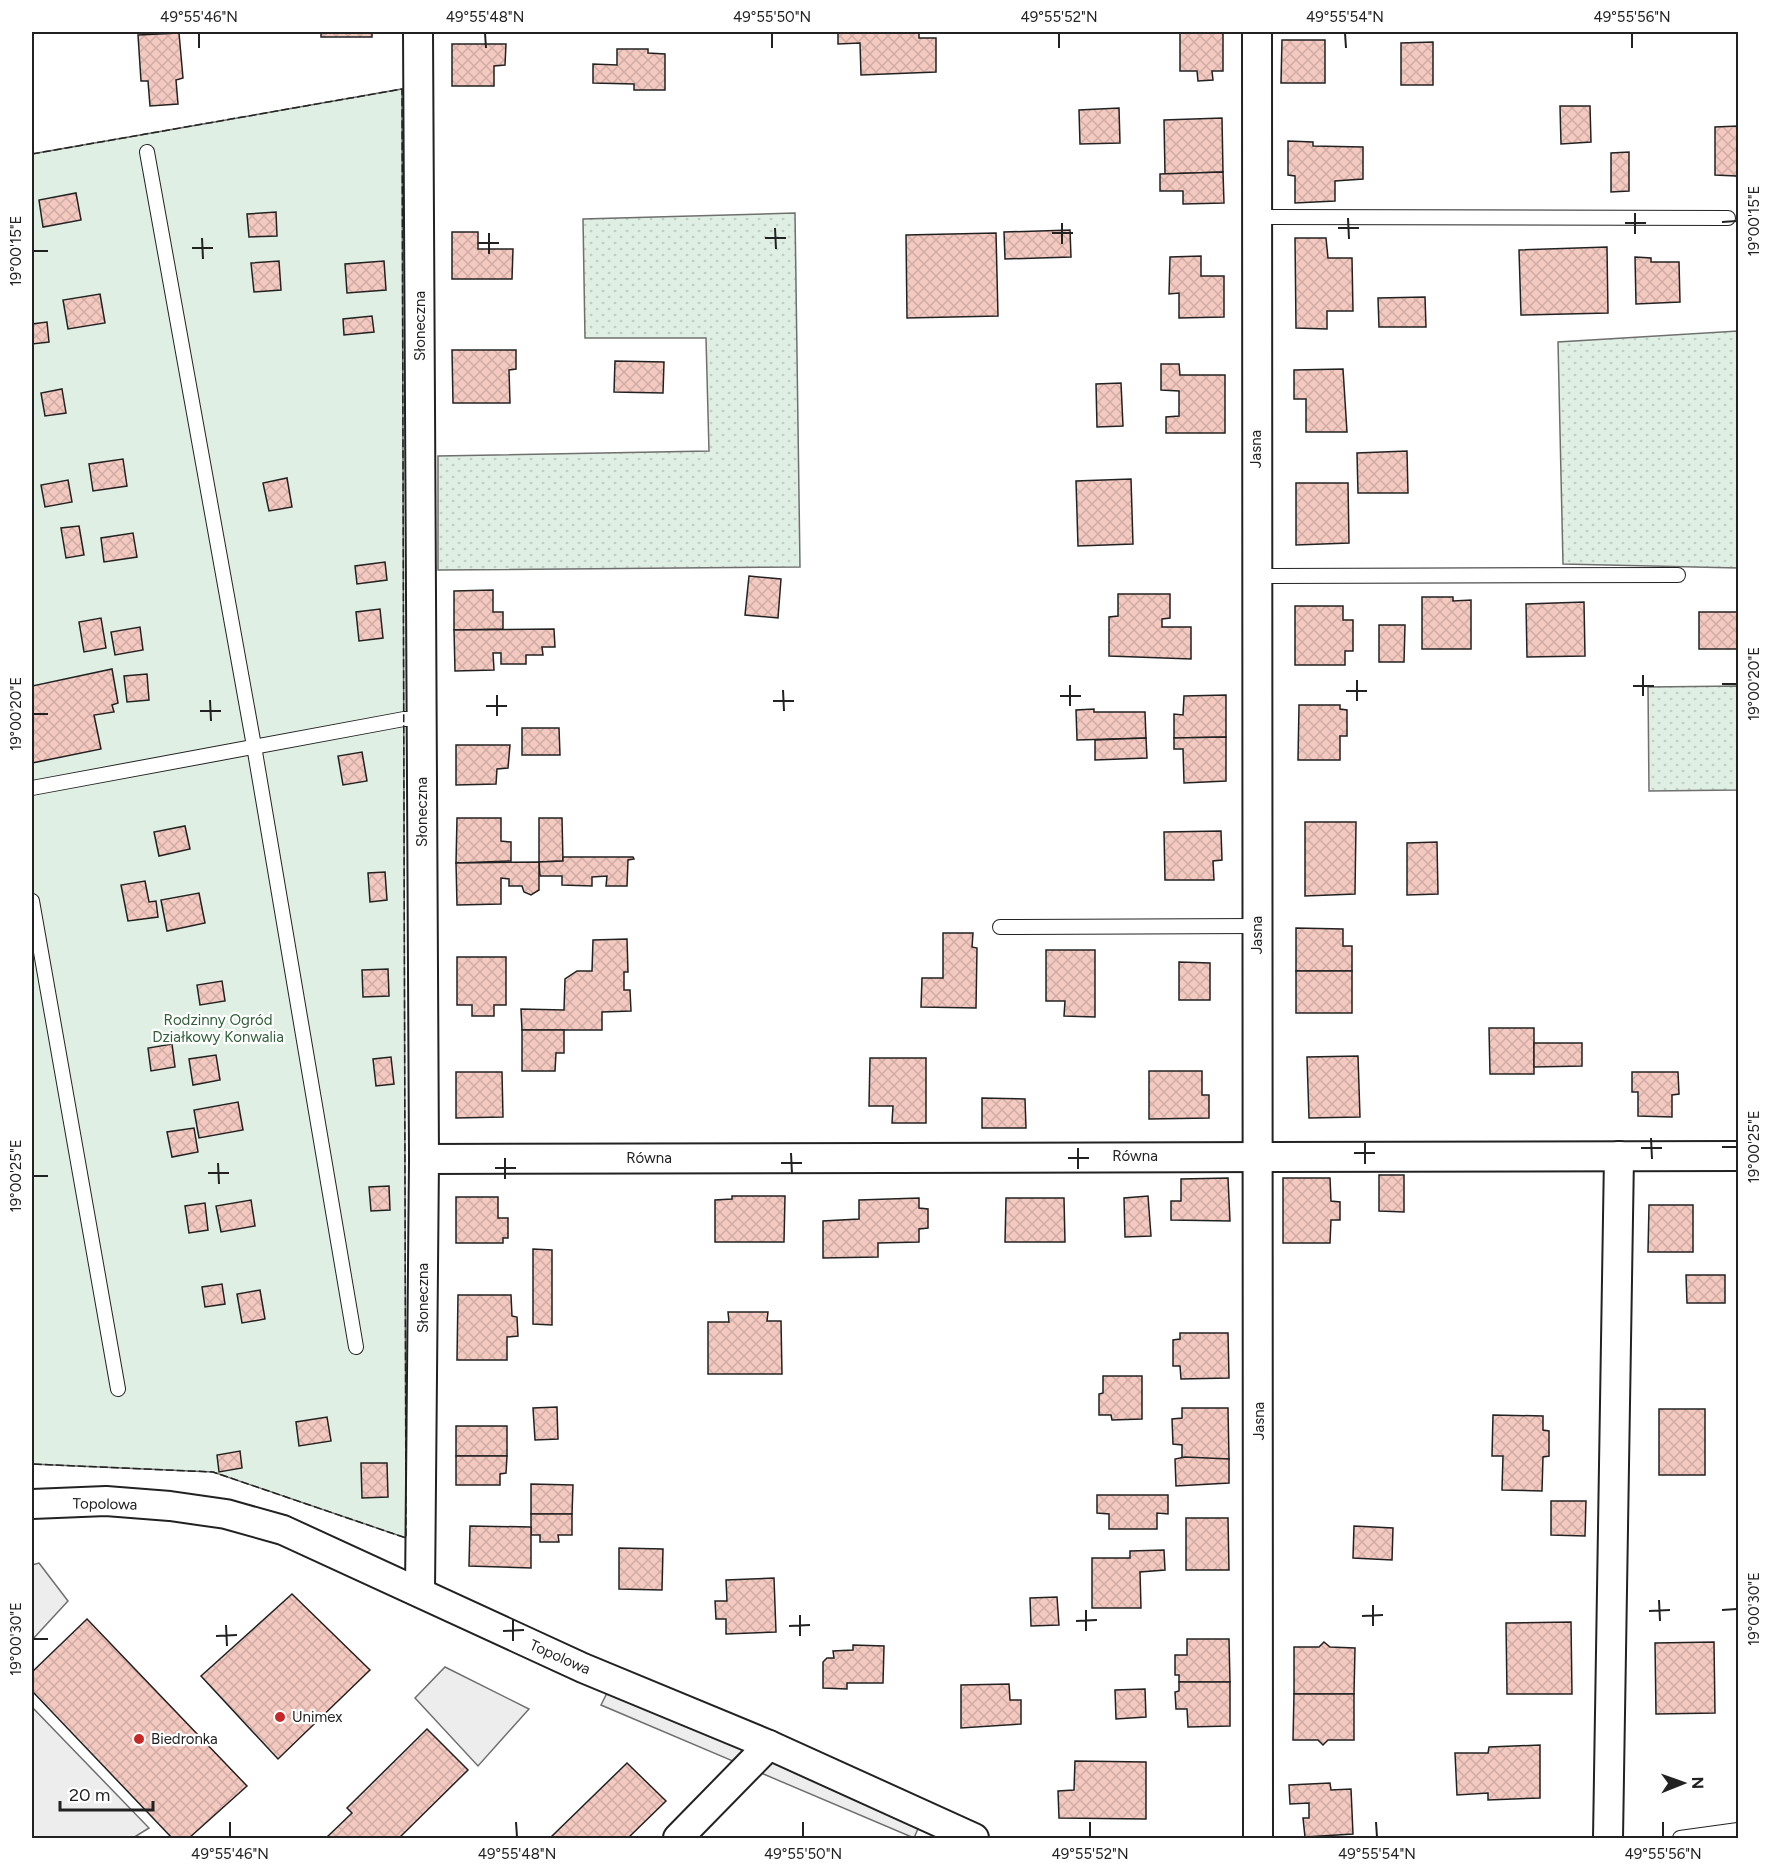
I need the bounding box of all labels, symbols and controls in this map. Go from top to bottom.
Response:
text: 49°55'46"N [160,8,238,26]
text: 49°55'48"N [446,8,524,26]
text: 49°55'50"N [733,8,811,26]
text: 49°55'52"N [1020,8,1098,26]
text: 49°55'54"N [1306,8,1384,26]
text: 49°55'56"N [1593,8,1671,26]
text: 19°00'15"E [1745,186,1763,256]
text: 19°00'15"E [7,216,25,286]
street label: Słoneczna [411,291,429,361]
street label: Jasna [1247,430,1265,468]
text: 19°00'20"E [1745,647,1763,721]
text: 19°00'20"E [7,677,25,751]
street label: Słoneczna [413,777,431,847]
street label: Jasna [1248,916,1266,954]
park label: Rodzinny Ogród Działkowy Konwalia [152,1011,284,1046]
text: 19°00'25"E [1745,1110,1763,1184]
text: 19°00'25"E [7,1139,25,1213]
street label: Równa [1112,1147,1158,1165]
street label: Równa [626,1149,672,1167]
street label: Słoneczna [414,1263,432,1333]
street label: Jasna [1250,1402,1268,1440]
street label: Topolowa [73,1494,137,1514]
text: 19°00'30"E [1745,1572,1763,1646]
text: 19°00'30"E [7,1602,25,1676]
street label: Topolowa [527,1636,593,1678]
place label: Unimex [292,1708,342,1726]
marker: Unimex [273,1710,287,1724]
place label: Biedronka [151,1730,218,1748]
marker: Biedronka [132,1732,146,1746]
north arrow [1653,1753,1713,1813]
scale bar [60,1774,153,1812]
text: N [1688,1776,1707,1789]
text: 20 m [69,1784,110,1806]
text: 49°55'46"N [191,1845,269,1863]
text: 49°55'48"N [478,1845,556,1863]
text: 49°55'50"N [764,1845,842,1863]
text: 49°55'52"N [1051,1845,1129,1863]
text: 49°55'54"N [1338,1845,1416,1863]
text: 49°55'56"N [1624,1845,1702,1863]

